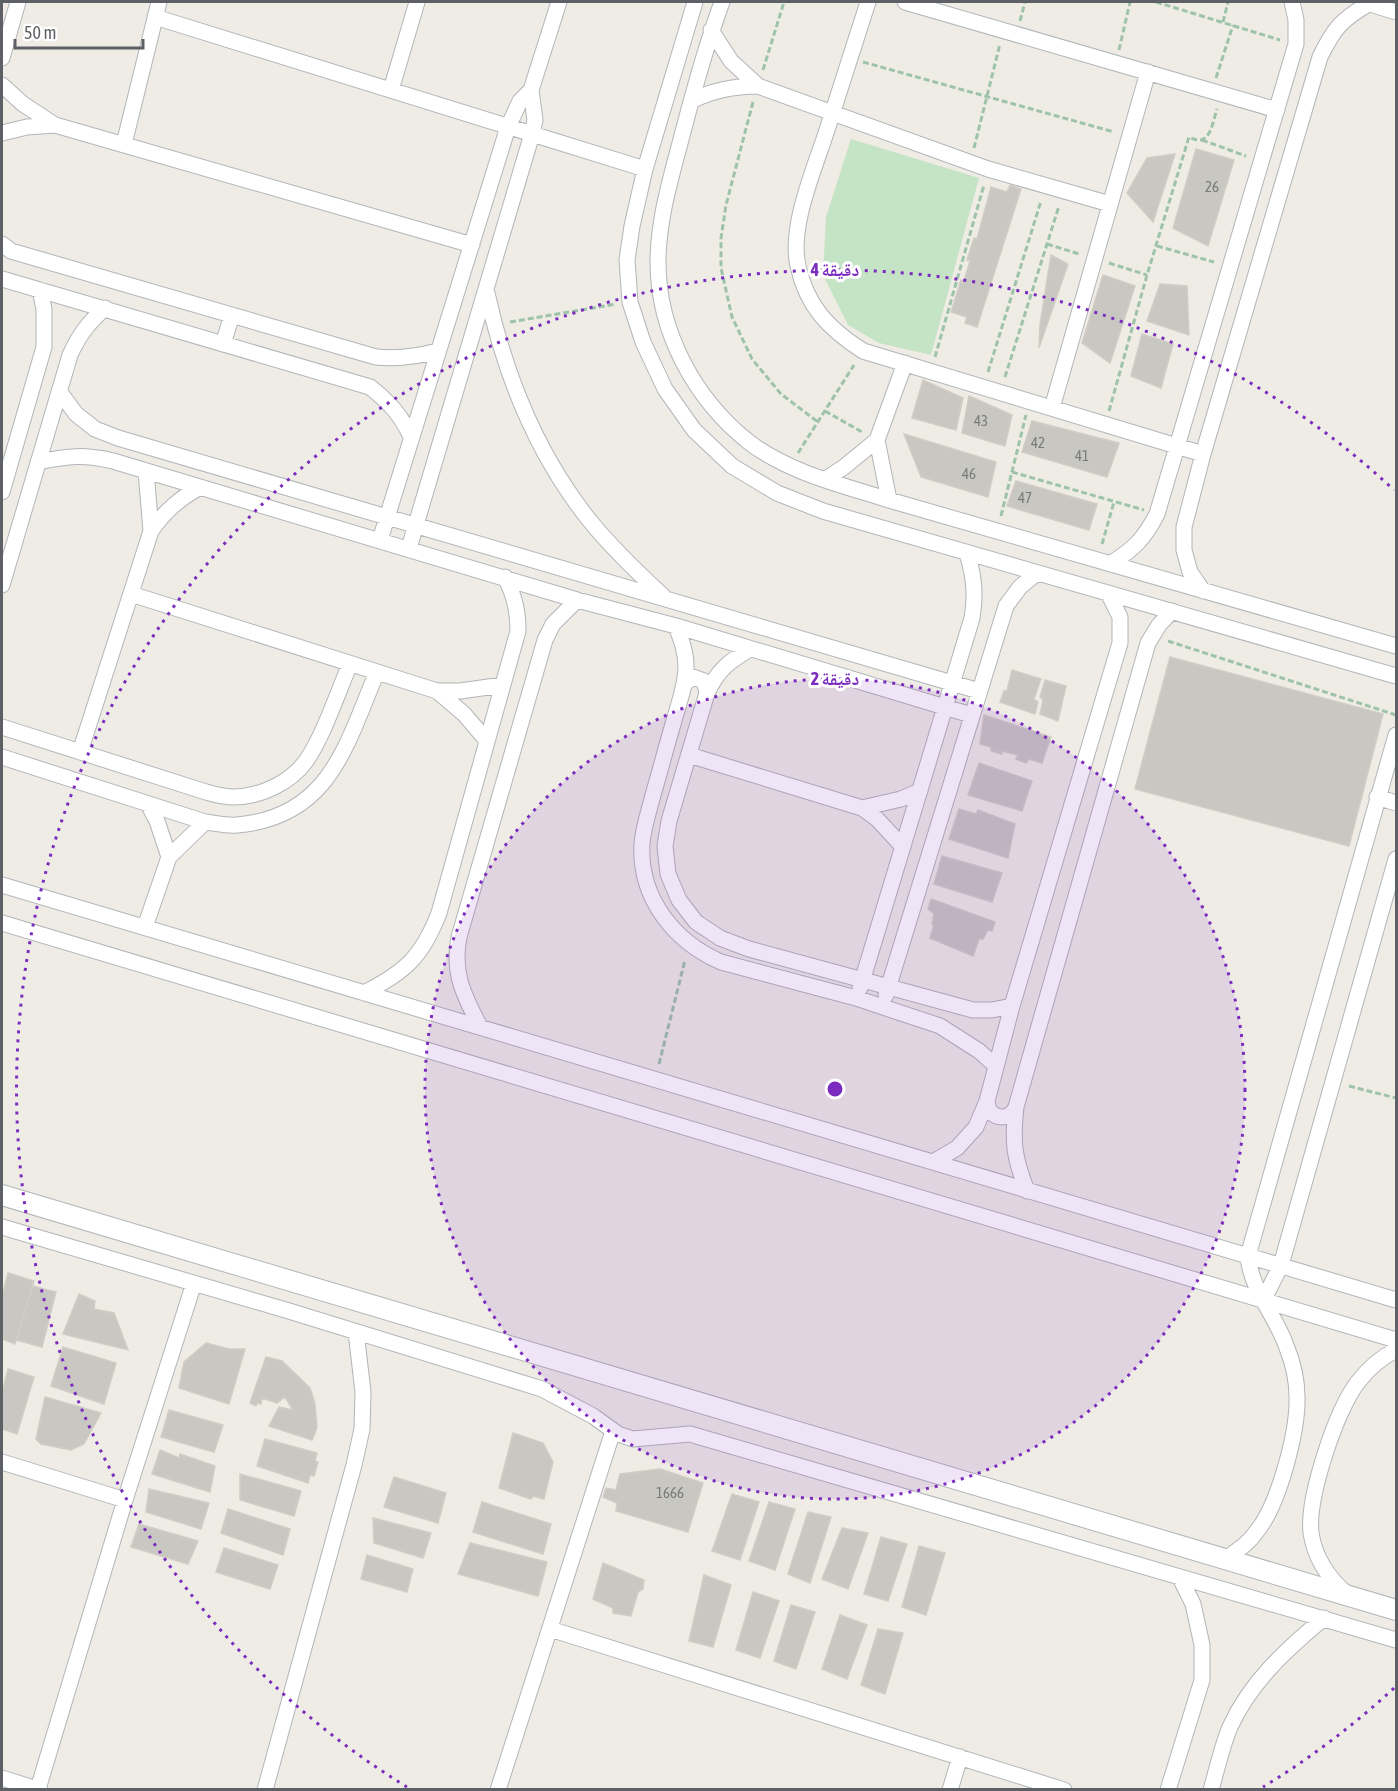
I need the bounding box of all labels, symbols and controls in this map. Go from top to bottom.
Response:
scale bar [15,12,142,50]
text: 50 m [24,22,56,43]
house number: 26 [1205,178,1219,195]
text: 4 دقيقة [810,259,860,280]
house number: 43 [974,412,988,429]
house number: 42 [1031,434,1045,451]
house number: 41 [1075,447,1089,464]
house number: 46 [962,465,976,482]
house number: 47 [1018,489,1032,506]
text: 2 دقيقة [811,668,860,689]
centre of rings [825,1079,845,1099]
house number: 1666 [656,1484,684,1501]

